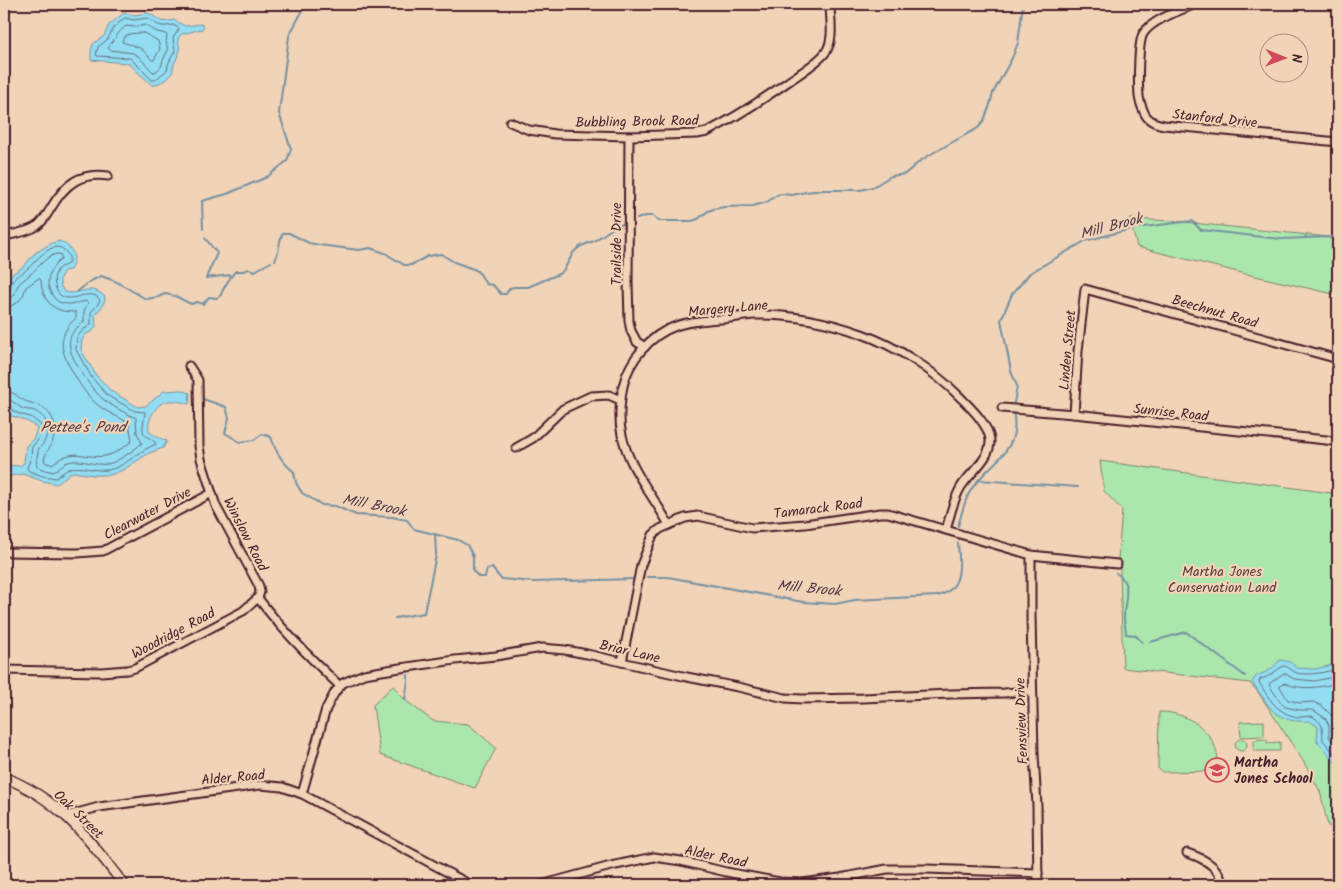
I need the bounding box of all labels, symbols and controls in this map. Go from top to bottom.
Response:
north arrow [1260,32,1310,82]
text: N [1285,54,1307,63]
street label: Stanford Drive [1172,104,1259,134]
street label: Bubbling Brook Road [575,110,700,134]
street label: Trailside Drive [606,202,628,285]
water label: Mill Brook [1077,207,1147,247]
street label: Beechnut Road [1169,289,1261,335]
street label: Margery Lane [687,294,770,323]
street label: Linden Street [1054,309,1083,391]
street label: Sunrise Road [1132,398,1211,428]
water label: Pettee's Pond [40,416,129,440]
street label: Clearwater Drive [100,481,196,546]
water label: Mill Brook [340,488,409,524]
street label: Tamarack Road [772,493,865,525]
street label: Winslow Road [217,494,274,576]
park label: Martha Jones Conservation Land [1168,561,1277,599]
water label: Mill Brook [776,574,844,604]
street label: Woodridge Road [128,602,220,665]
street label: Briar Lane [597,634,663,670]
street label: Fensview Drive [1009,676,1035,765]
place label: Martha Jones School [1234,752,1313,790]
school or university icon: Martha Jones School [1204,757,1230,783]
street label: Alder Road [200,764,267,792]
street label: Oak Street [48,785,109,845]
street label: Alder Road [682,840,750,875]

